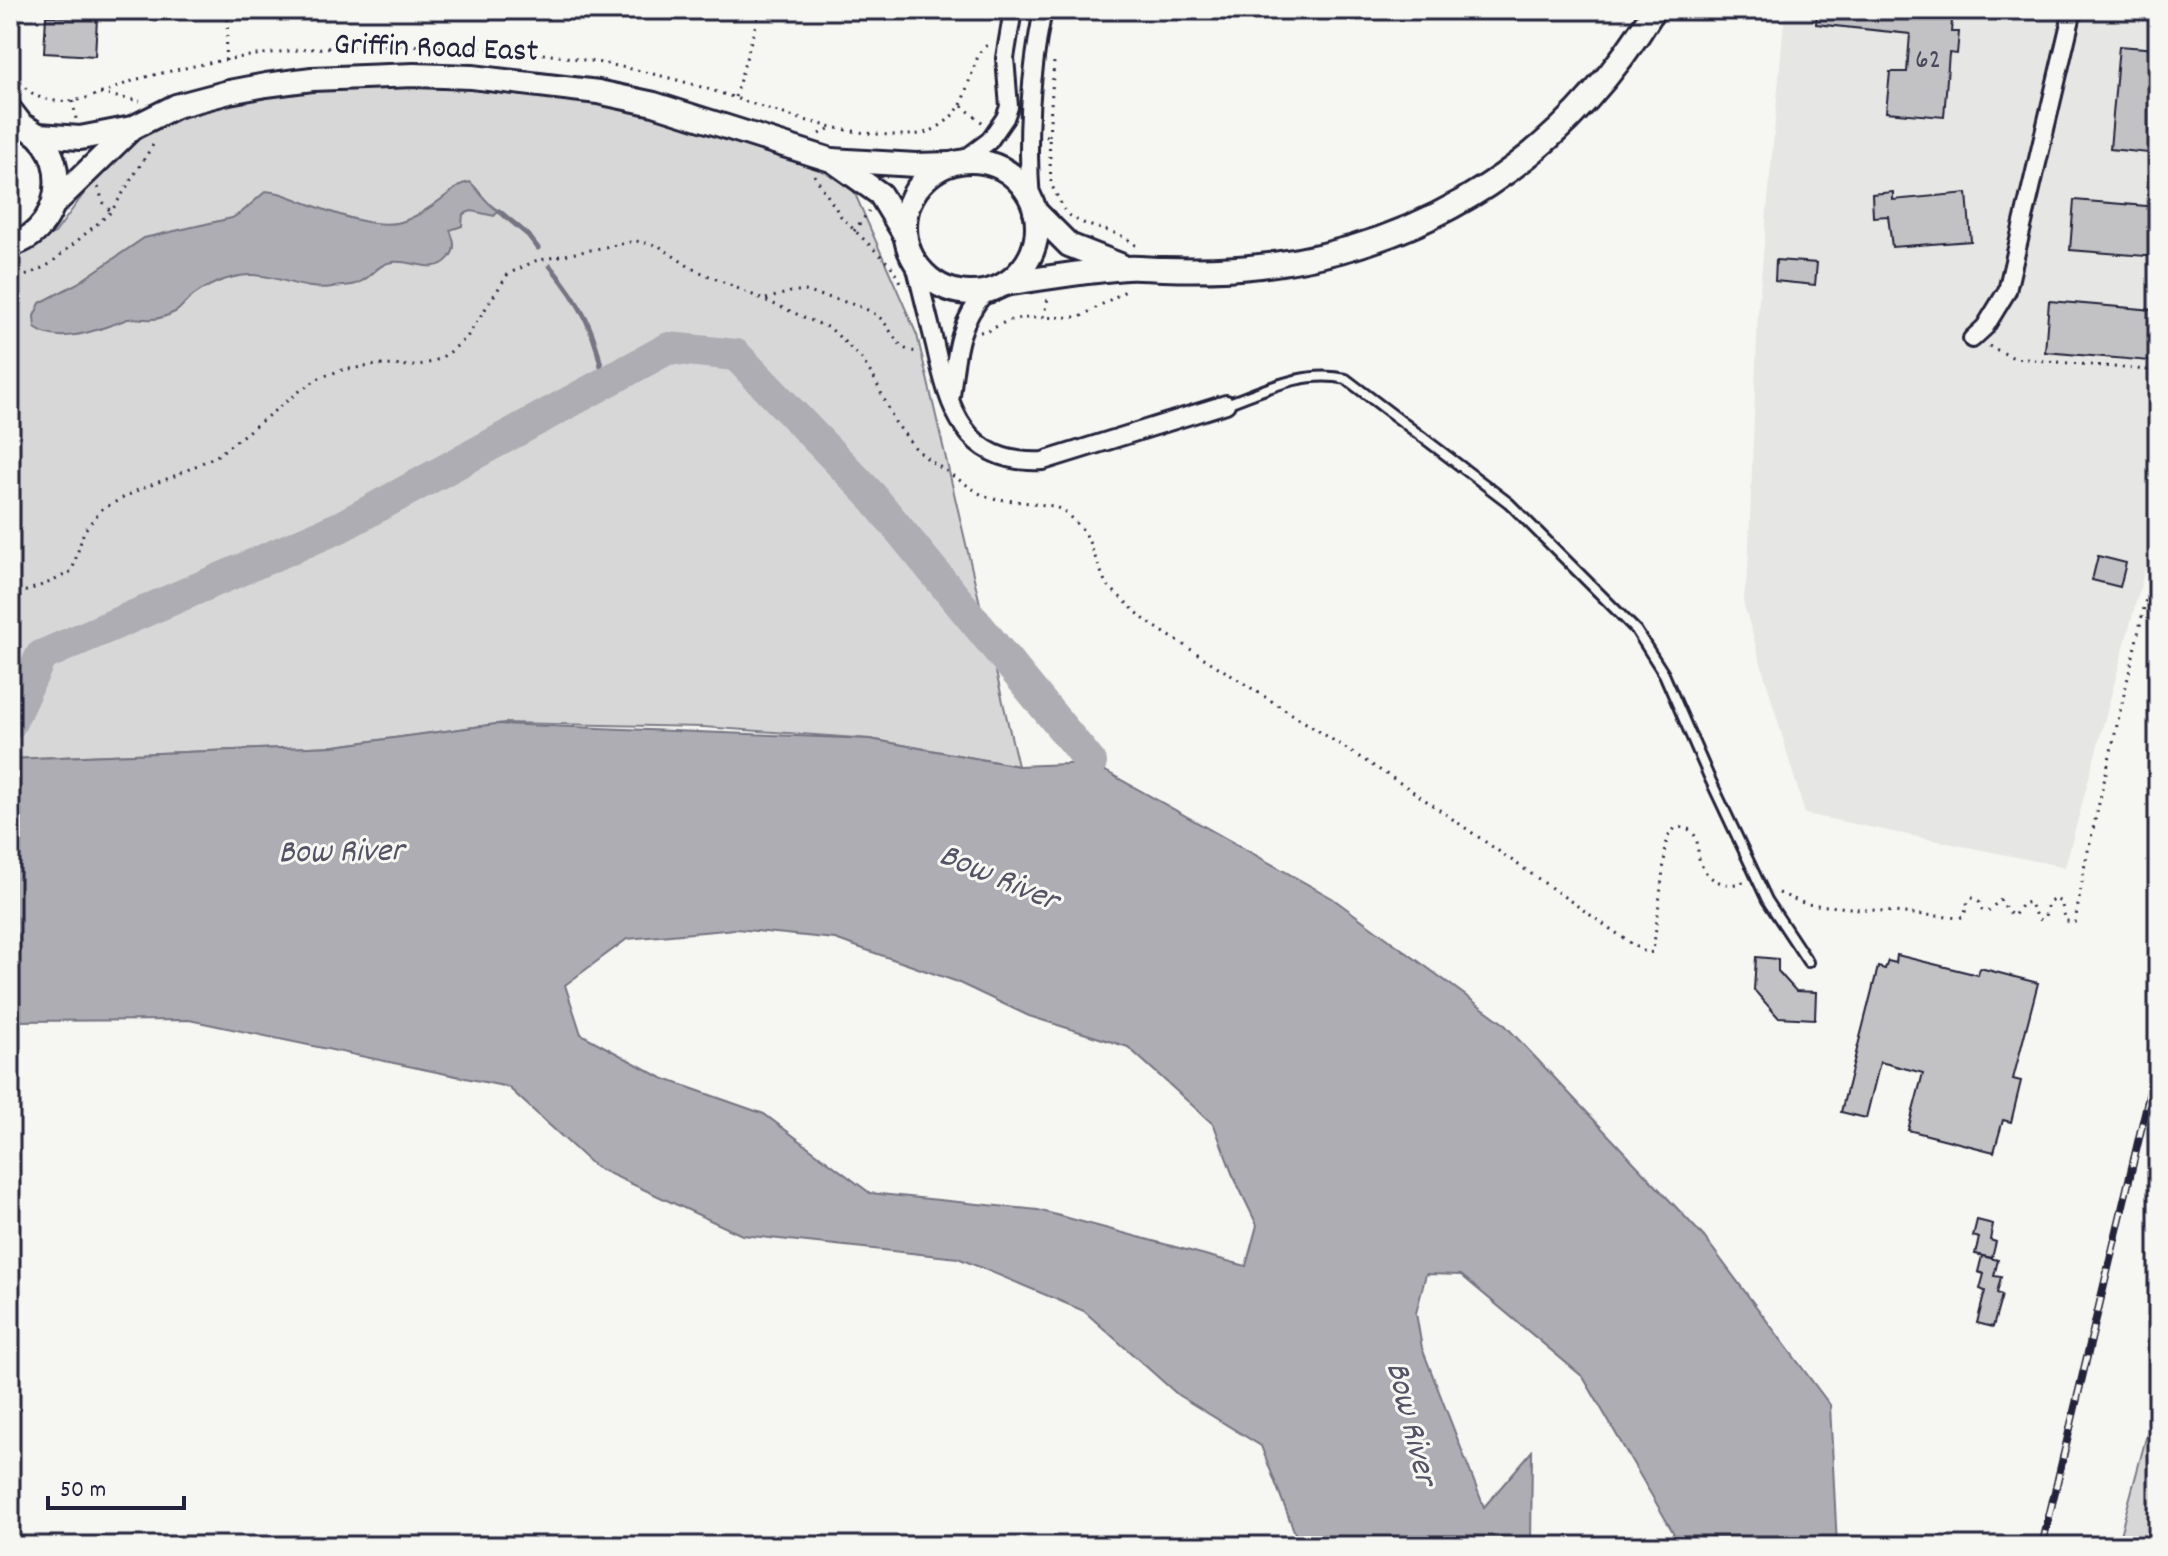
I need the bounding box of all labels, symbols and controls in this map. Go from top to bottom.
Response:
street label: Griffin Road East [333,23,539,77]
house number: 62 [1915,42,1941,82]
water label: Bow River [278,828,408,880]
water label: Bow River [931,833,1068,928]
water label: Bow River [1370,1357,1449,1494]
scale bar [48,1460,184,1510]
text: 50 m [60,1474,106,1508]

